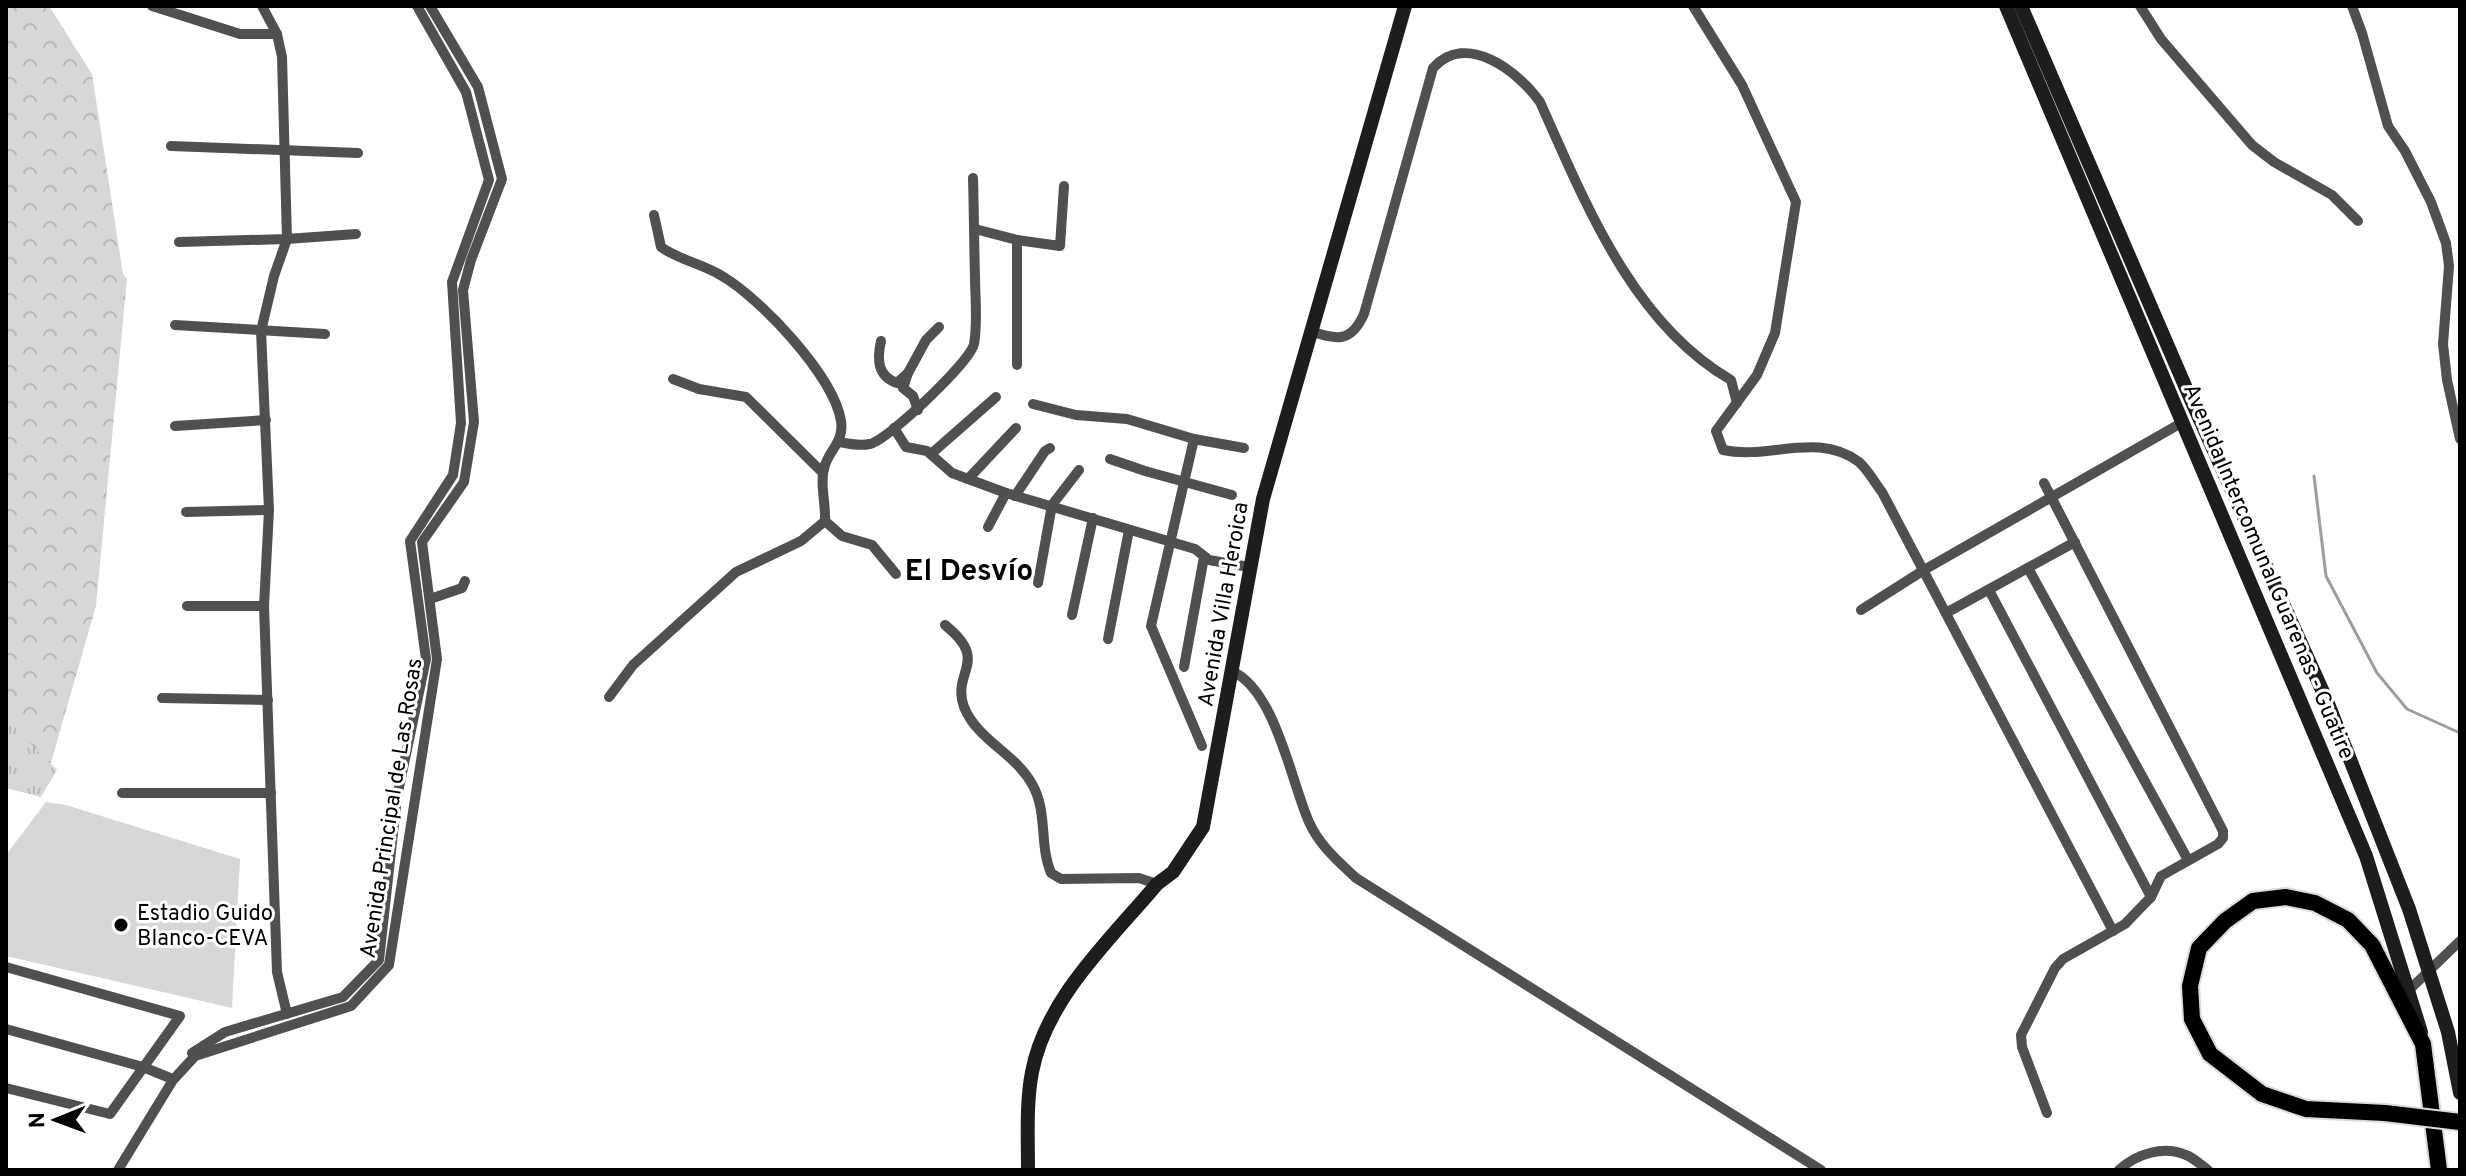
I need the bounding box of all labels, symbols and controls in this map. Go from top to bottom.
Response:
street label: Avenida Intercomunal Guarenas - Guatire [2176,380,2359,764]
street label: Avenida Villa Heroica [1193,500,1256,709]
district label: El Desvío [905,554,1033,591]
street label: Avenida Principal de Las Rosas [355,656,430,960]
place label: Estadio Guido Blanco-CEVA [137,901,273,953]
marker: Estadio Guido Blanco-CEVA [112,916,130,934]
north arrow [16,1080,96,1160]
text: N [25,1112,52,1128]

